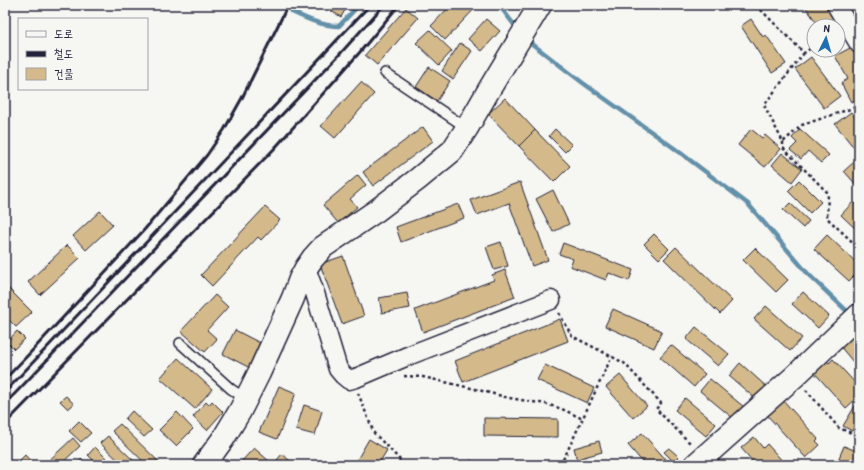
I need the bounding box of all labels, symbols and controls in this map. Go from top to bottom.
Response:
legend [18,18,148,90]
north arrow [806,18,846,58]
text: N [823,21,831,35]
text: 도로 [54,25,73,42]
text: 철도 [54,45,73,62]
text: 건물 [54,65,74,82]

